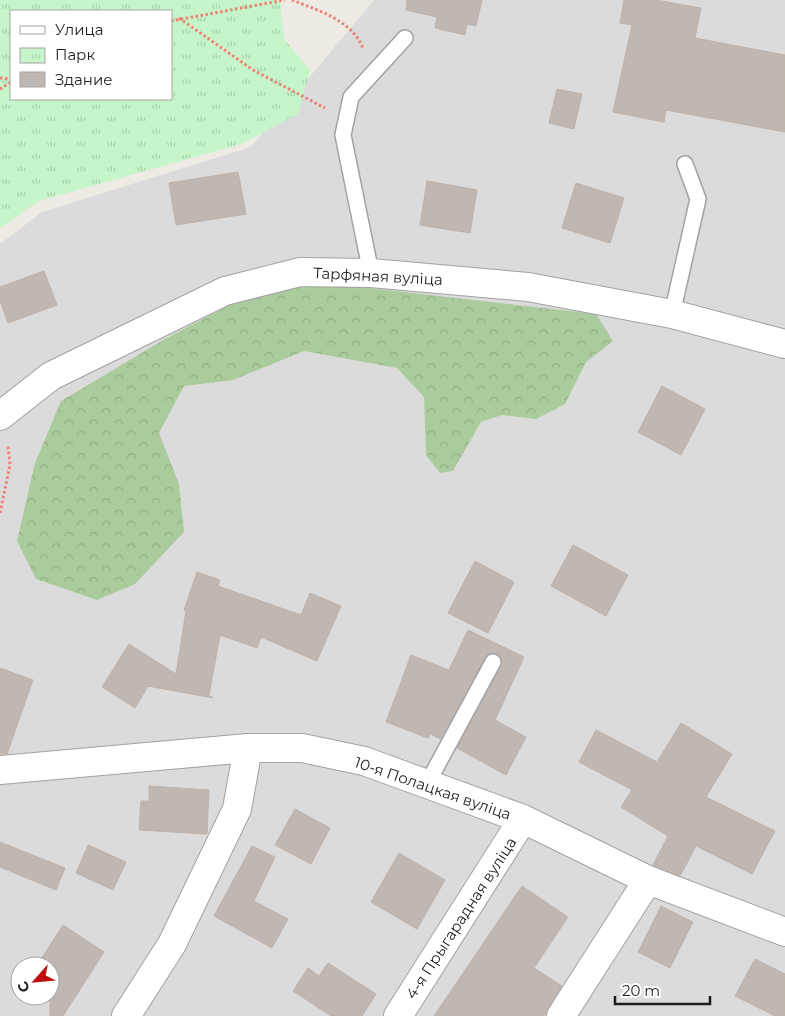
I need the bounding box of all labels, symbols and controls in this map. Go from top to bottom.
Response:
legend [10,10,172,100]
text: Улица [55,20,103,39]
text: Парк [55,45,95,64]
text: Здание [55,70,113,89]
street label: Тарфяная вуліца [313,263,443,289]
street label: 10-я Полацкая вуліца [352,752,514,824]
street label: 4-я Прыгарадная вуліца [402,834,520,1002]
north arrow [10,956,60,1006]
scale bar [615,974,710,1006]
text: С [13,978,34,996]
text: 20 m [622,981,660,1000]

